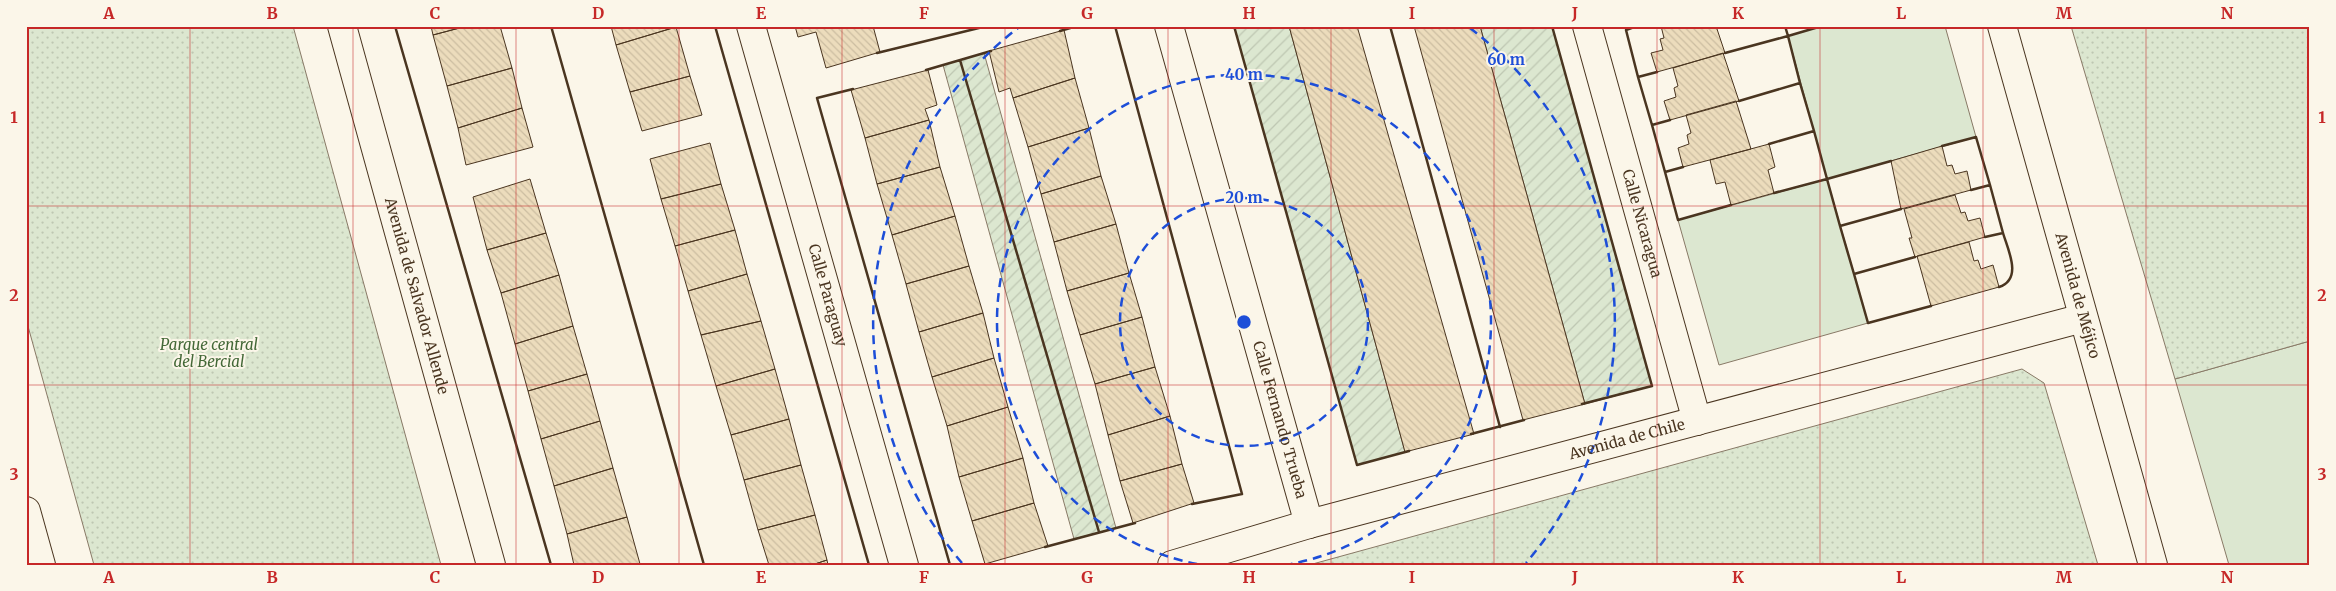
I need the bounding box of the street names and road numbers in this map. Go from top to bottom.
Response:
street label: Calle Nicaragua [1618,167,1667,280]
street label: Avenida de Salvador Allende [381,194,453,396]
street label: Avenida de Méjico [2051,229,2105,361]
street label: Calle Paraguay [804,242,852,349]
street label: Calle Fernando Trueba [1249,339,1311,501]
street label: Avenida de Chile [1566,414,1687,464]

